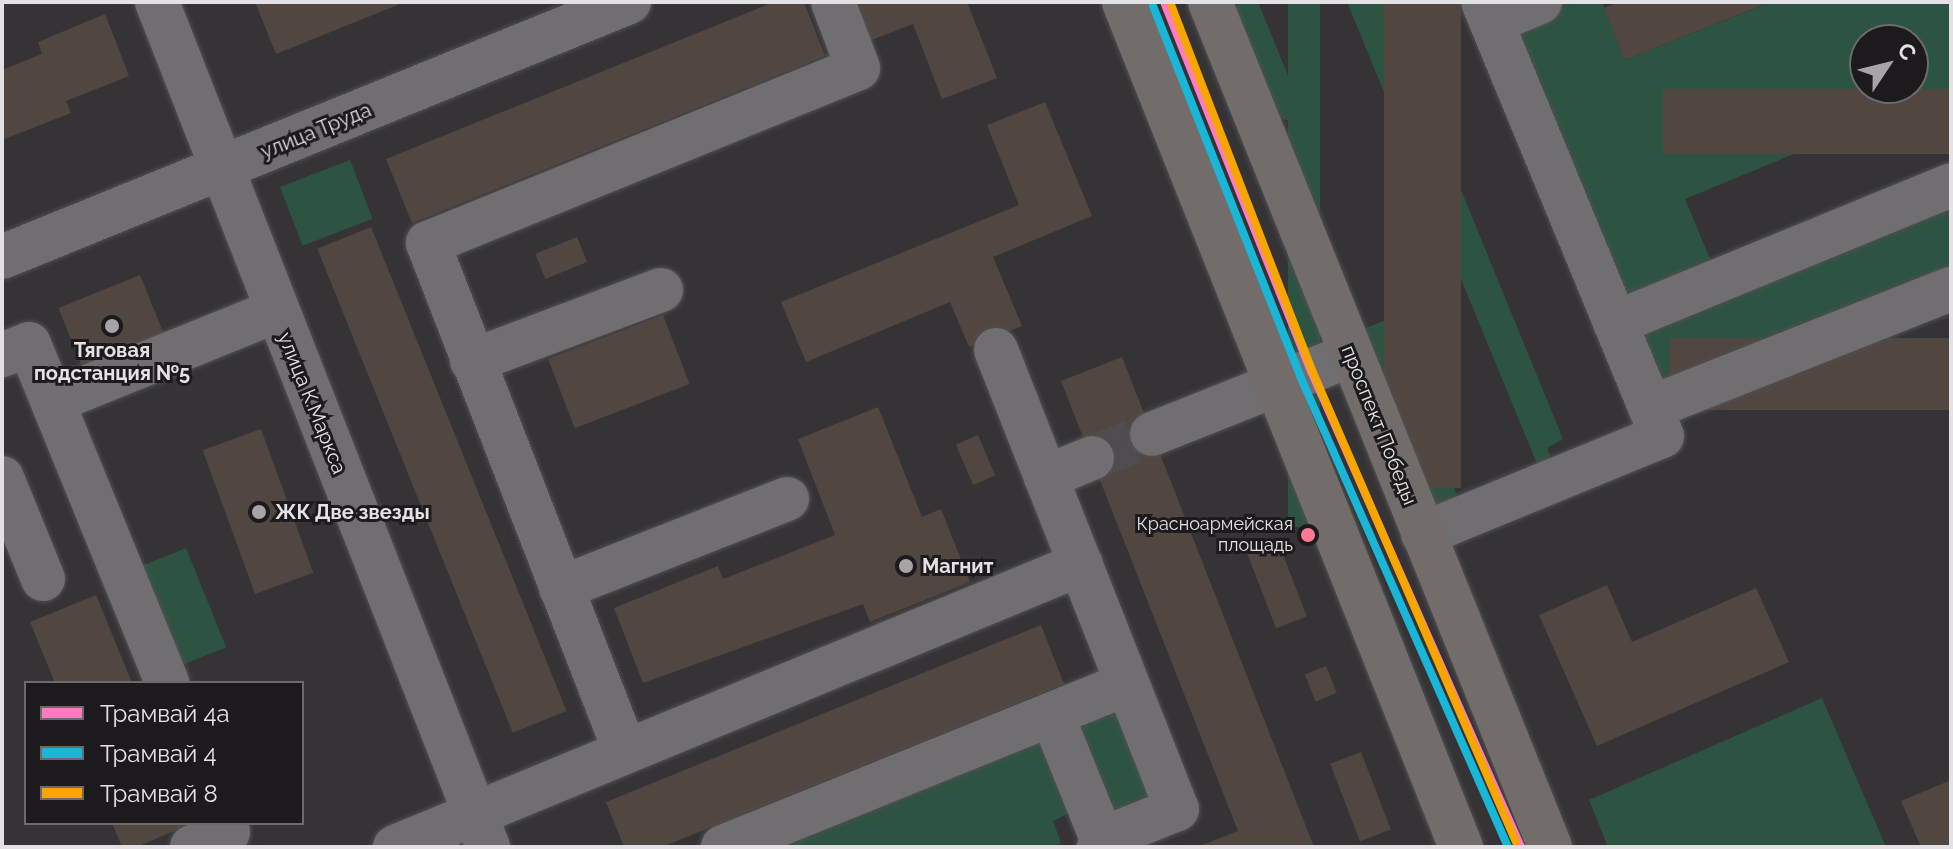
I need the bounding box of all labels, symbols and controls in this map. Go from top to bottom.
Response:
north arrow [1849,24,1929,104]
text: С [1892,38,1922,65]
street label: улица Труда [257,98,375,164]
marker: Тяговая подстанция №5 [103,317,121,335]
street label: улица К.Маркса [273,329,351,477]
place label: Тяговая подстанция №5 [34,338,190,385]
street label: проспект Победы [1336,342,1422,508]
place label: ЖК Две звезды [275,500,430,524]
marker: ЖК Две звезды [250,503,268,521]
place label: Красноармейская площадь [1136,514,1293,556]
marker: Красноармейская площадь [1300,527,1316,543]
place label: Магнит [922,554,993,578]
marker: Магнит [897,557,915,575]
legend [24,681,304,825]
text: Трамвай 4а [100,699,230,728]
text: Трамвай 4 [100,739,217,768]
text: Трамвай 8 [100,779,218,808]

